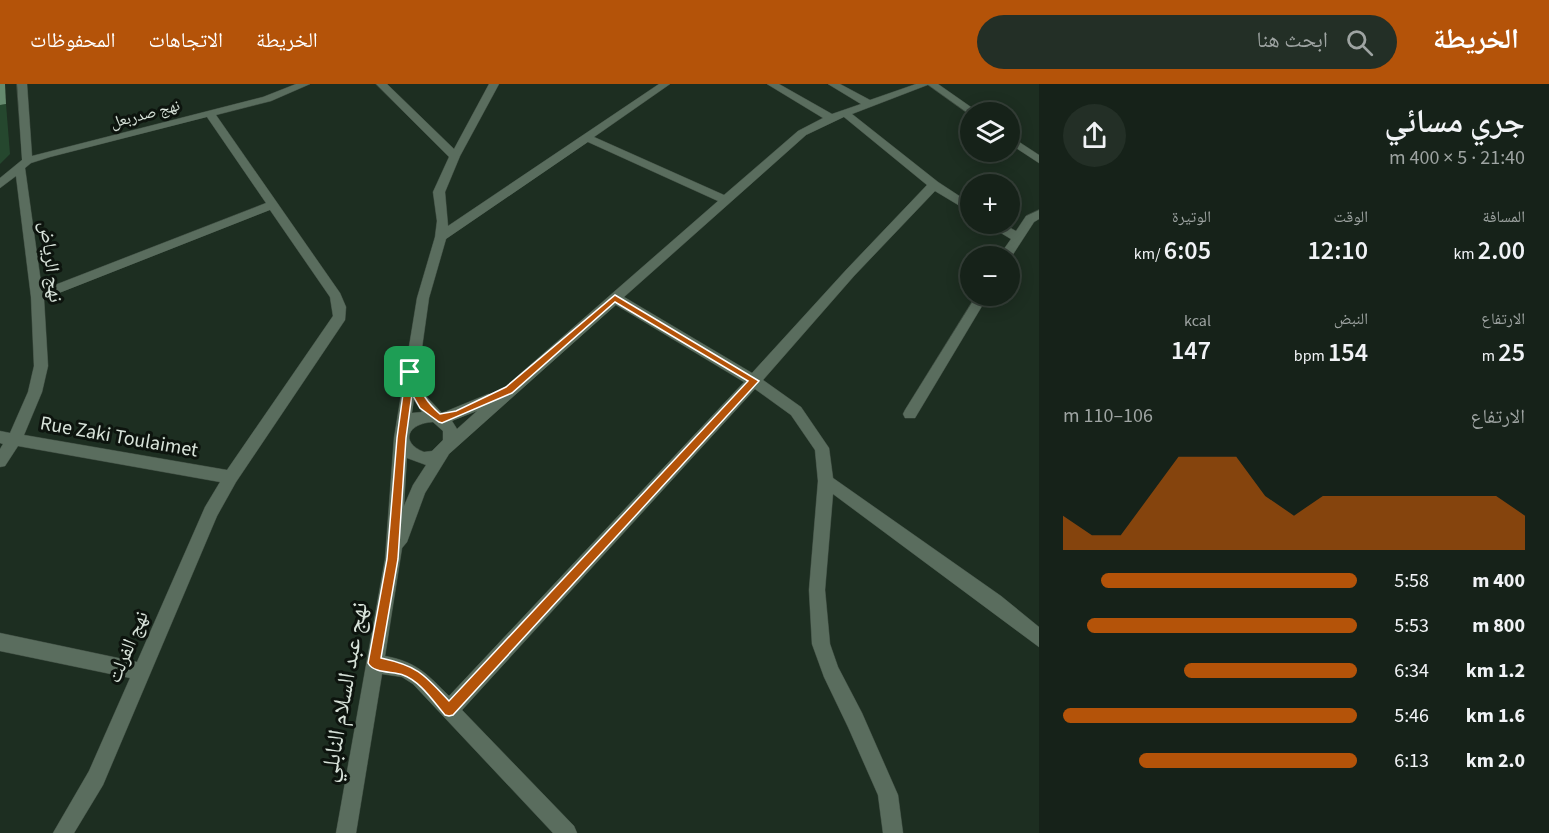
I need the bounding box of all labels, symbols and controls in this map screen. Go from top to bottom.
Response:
search box [977,15,1397,69]
text: الخريطة [1433,19,1519,59]
text: ابحث هنا [1257,24,1328,56]
text: المحفوظات [30,25,115,55]
text: الاتجاهات [148,25,223,55]
text: الخريطة [256,25,318,55]
icon: search [1343,26,1376,59]
street label: نهج صدربعل [108,94,182,134]
text: جري مسائي [1384,98,1525,145]
map controls [960,102,1020,306]
button: layers [960,102,1020,162]
button: share [1063,104,1126,167]
text: 21:40 · 5 × 400 m [1389,144,1525,172]
button: + [960,174,1020,234]
text: الوتيرة [1172,206,1211,228]
text: الوقت [1334,206,1368,228]
text: المسافة [1483,206,1525,228]
street label: نهج الرياض [32,220,70,304]
text: 6:05 [1164,232,1211,269]
text: 12:10 [1307,232,1368,269]
text: 2.00 [1478,232,1525,269]
text: /km [1134,243,1164,265]
text: km [1453,243,1478,265]
button: − [960,246,1020,306]
text: النبض [1334,308,1368,330]
text: الارتفاع [1481,308,1525,330]
text: kcal [1184,310,1211,332]
text: 147 [1171,332,1211,369]
text: 154 [1328,334,1368,371]
text: 25 [1498,334,1525,371]
text: bpm [1294,345,1328,367]
text: m [1482,345,1498,367]
pin [384,346,435,397]
icon: arrive [393,355,426,388]
text: 106–110 m [1063,402,1153,430]
text: الارتفاع [1470,403,1525,431]
street label: Rue Zaki Toulaimet [38,409,200,465]
text: 5:58 [1394,567,1429,595]
text: 400 m [1472,567,1525,595]
street label: نهج عبد السلام النابلي [311,599,378,785]
street label: نهج الفرلت [100,607,156,687]
text: 5:53 [1394,612,1429,640]
text: 800 m [1472,612,1525,640]
text: 6:34 [1394,657,1429,685]
text: 1.2 km [1466,657,1525,685]
text: 5:46 [1394,702,1429,730]
text: 1.6 km [1466,702,1525,730]
text: 6:13 [1394,747,1429,775]
text: 2.0 km [1466,747,1525,775]

